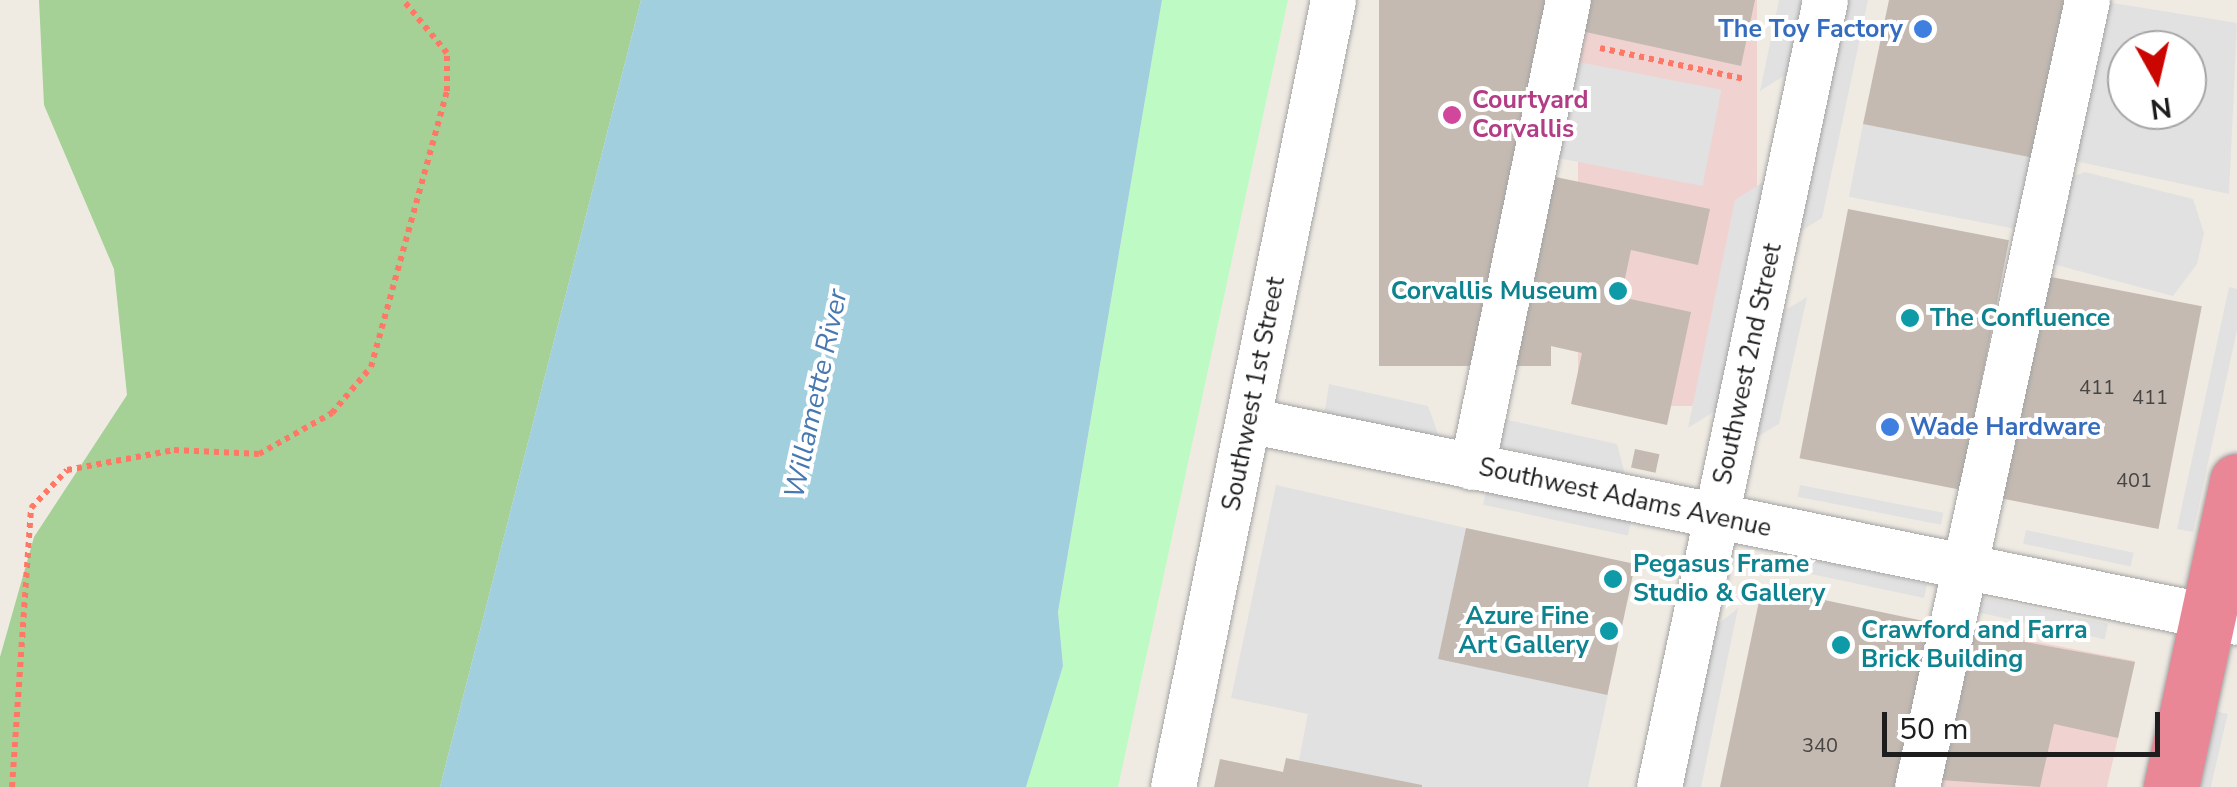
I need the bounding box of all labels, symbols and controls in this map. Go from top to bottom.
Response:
place label: The Toy Factory [1718,14,1903,44]
marker: The Toy Factory [1912,18,1934,40]
north arrow [2107,30,2207,130]
place label: Courtyard Corvallis [1472,86,1588,145]
text: N [2148,87,2174,128]
marker: Courtyard Corvallis [1441,104,1463,126]
street label: Southwest 2nd Street [1708,241,1788,487]
street label: Southwest 1st Street [1217,275,1291,513]
place label: Corvallis Museum [1391,276,1598,306]
marker: Corvallis Museum [1607,280,1629,302]
water label: Willamette River [777,286,855,502]
place label: The Confluence [1930,303,2110,333]
marker: The Confluence [1899,307,1921,329]
house number: 411 [2079,375,2115,399]
house number: 411 [2132,385,2168,409]
place label: Wade Hardware [1910,412,2101,442]
marker: Wade Hardware [1879,416,1901,438]
street label: Southwest Adams Avenue [1476,452,1774,544]
house number: 401 [2116,468,2152,492]
place label: Pegasus Frame Studio & Gallery [1633,550,1825,609]
marker: Pegasus Frame Studio & Gallery [1602,568,1624,590]
place label: Azure Fine Art Gallery [1458,602,1589,661]
place label: Crawford and Farra Brick Building [1861,616,2088,675]
marker: Azure Fine Art Gallery [1598,620,1620,642]
marker: Crawford and Farra Brick Building [1830,634,1852,656]
scale bar [1887,692,2164,754]
text: 50 m [1899,709,1968,750]
house number: 340 [1802,733,1838,757]

